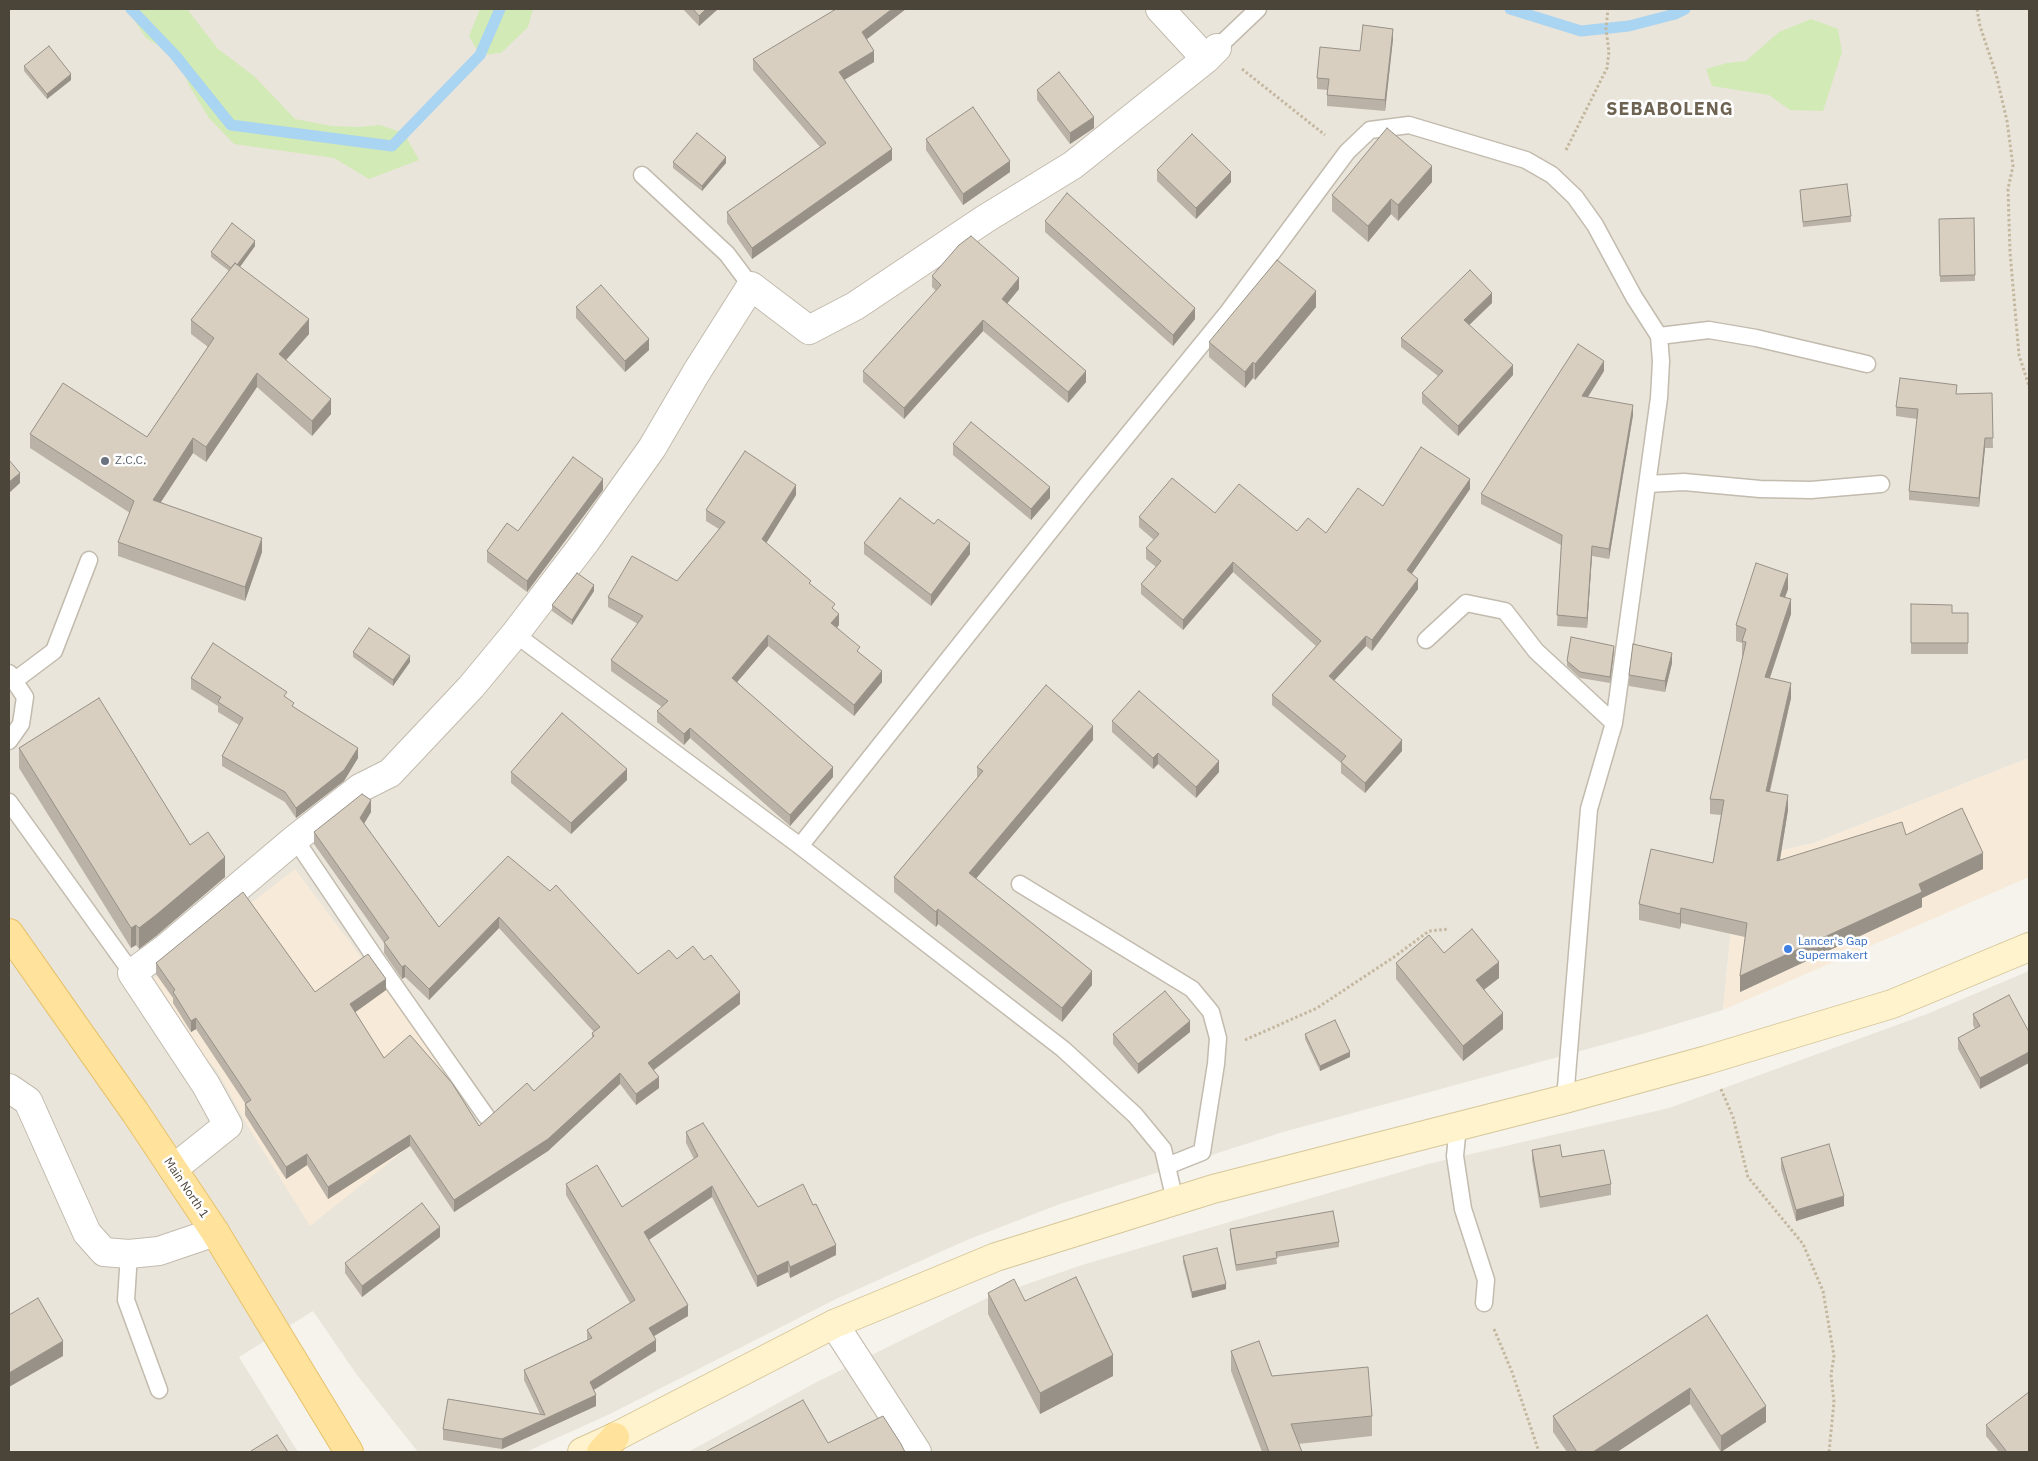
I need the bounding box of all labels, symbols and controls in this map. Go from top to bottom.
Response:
district label: SEBABOLENG [1605,99,1735,121]
place label: Z.C.C. [115,454,146,468]
marker: Z.C.C. [99,455,111,467]
place label: Lancer's Gap Supermakert [1798,935,1868,963]
marker: Lancer's Gap Supermakert [1782,943,1794,955]
street label: Main North 1 [161,1155,211,1221]

